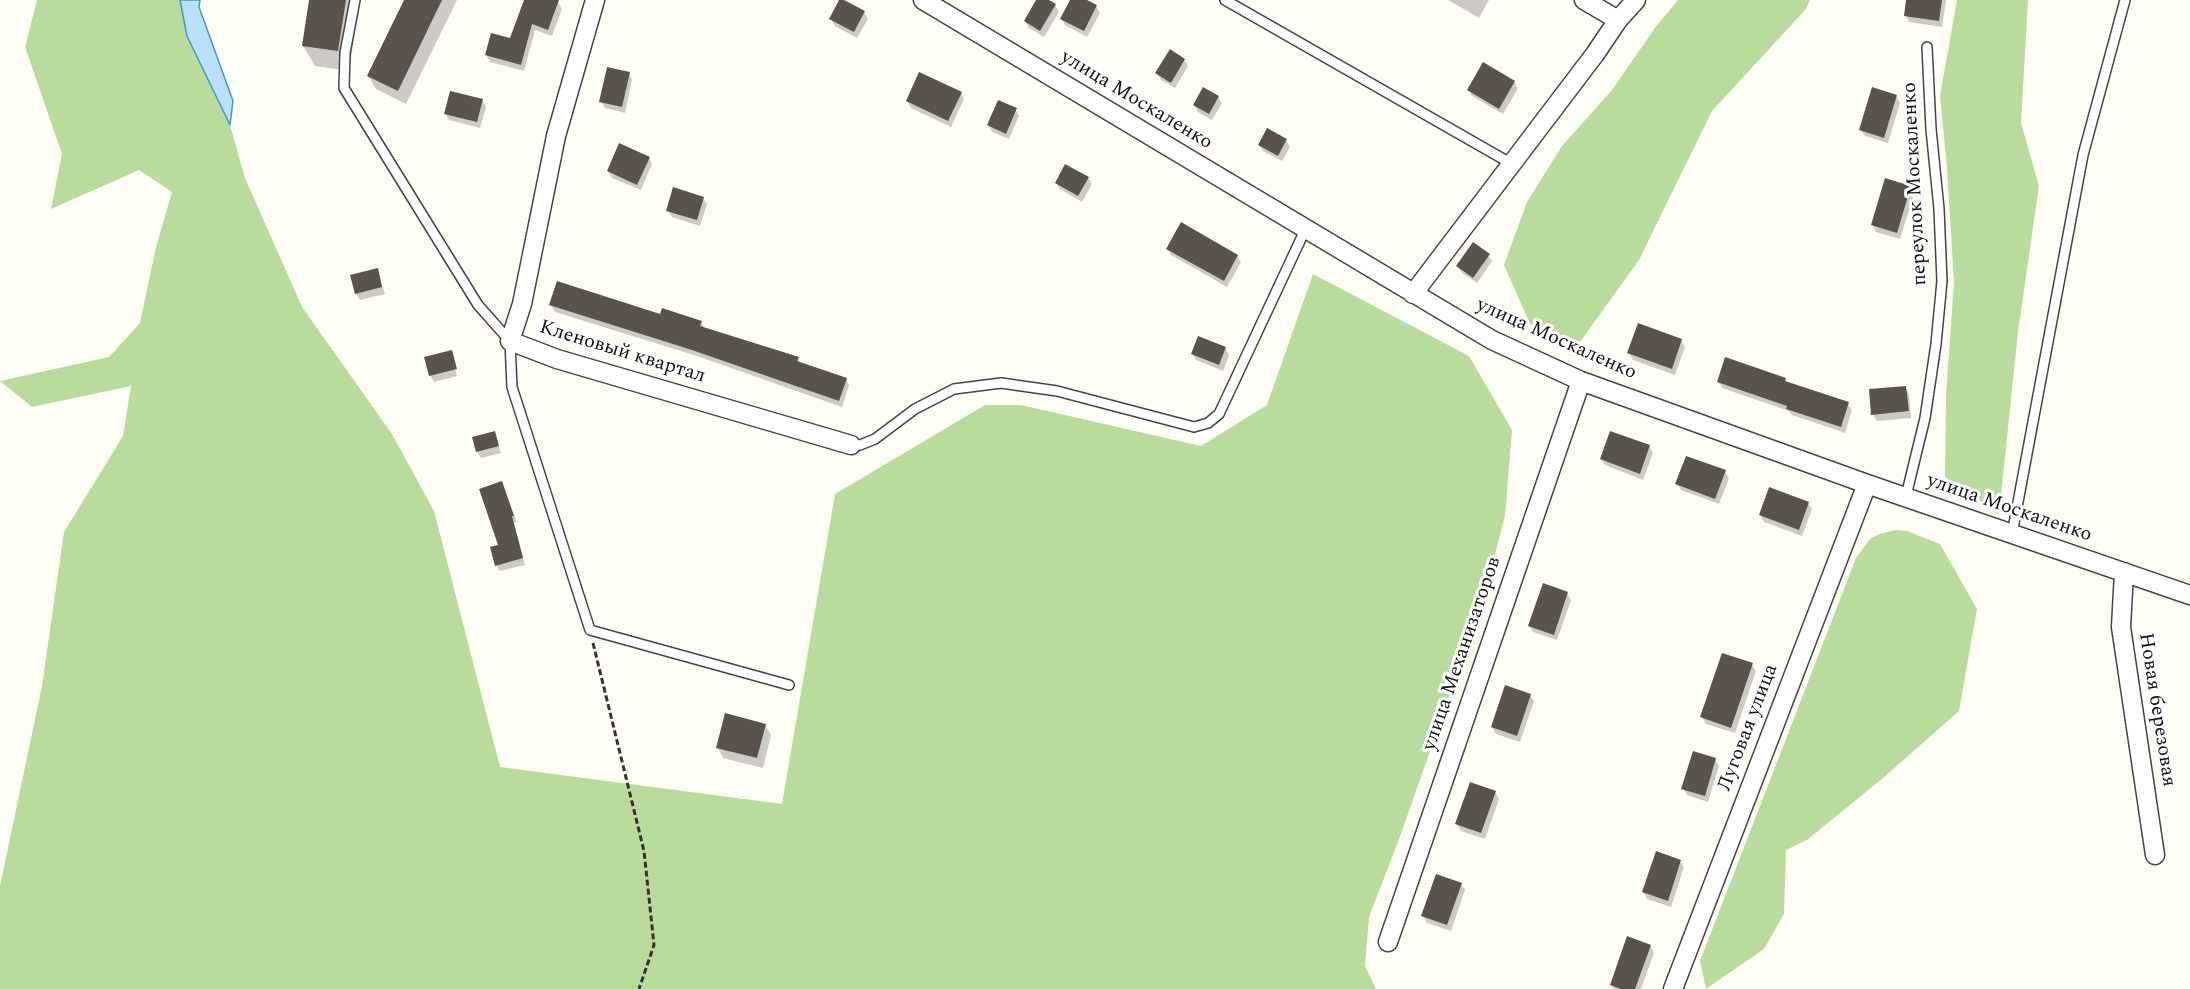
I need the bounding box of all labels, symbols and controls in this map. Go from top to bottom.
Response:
street label: улица Москаленко [1056,46,1216,156]
street label: переулок Москаленко [1899,82,1933,286]
street label: улица Москаленко [1472,294,1640,386]
street label: Кленовый квартал [536,316,708,390]
street label: улица Москаленко [1923,469,2095,549]
street label: улица Механизаторов [1419,554,1507,754]
street label: Новая березовая [2132,631,2180,789]
street label: Луговая улица [1714,661,1784,795]

